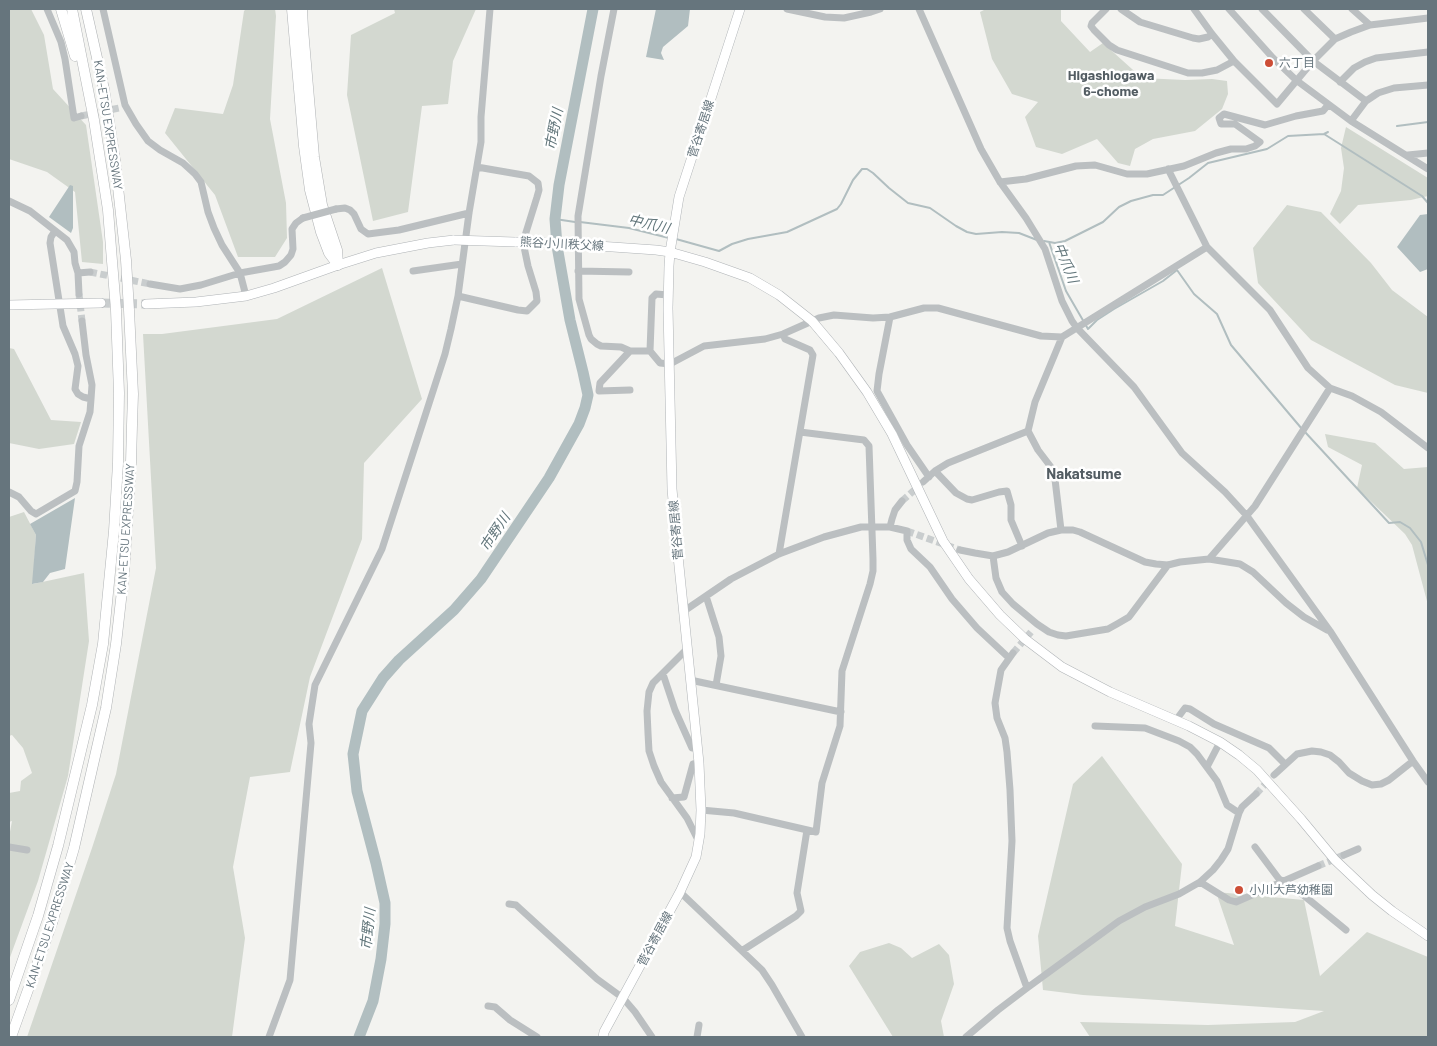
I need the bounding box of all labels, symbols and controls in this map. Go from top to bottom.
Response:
place label: 六丁目 [1279,56,1315,70]
marker: 六丁目 [1263,57,1275,69]
street label: KAN-ETSU EXPRESSWAY [91,59,125,191]
district label: Higashiogawa 6-chome [1068,67,1154,100]
street label: 菅谷寄居線 [685,98,717,160]
water label: 市野川 [542,107,566,151]
water label: 中爪川 [627,211,671,237]
street label: 熊谷小川秩父線 [520,235,604,253]
water label: 中爪川 [1050,240,1082,286]
street label: KAN-ETSU EXPRESSWAY [114,463,138,595]
district label: Nakatsume [1046,465,1122,483]
street label: 菅谷寄居線 [666,499,686,561]
water label: 市野川 [476,510,514,554]
street label: KAN-ETSU EXPRESSWAY [23,860,77,990]
place label: 小川大芦幼稚園 [1249,883,1333,897]
marker: 小川大芦幼稚園 [1233,884,1245,896]
water label: 市野川 [357,907,379,951]
street label: 菅谷寄居線 [635,909,675,969]

